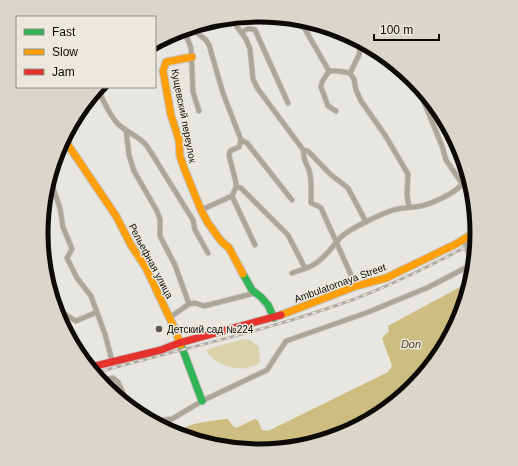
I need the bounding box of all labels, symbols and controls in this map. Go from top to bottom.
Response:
legend [16,16,156,88]
scale bar [374,16,439,42]
text: 100 m [380,23,413,37]
text: Fast [52,25,76,39]
text: Slow [52,45,78,59]
text: Jam [52,65,75,79]
street label: Кущевский переулок [169,68,199,165]
street label: Рельефная улица [127,222,176,301]
street label: Ambulatornaya Street [293,261,388,305]
marker: Детский сад №224 [154,324,164,334]
place label: Детский сад №224 [167,324,254,335]
water label: Don [401,338,421,350]

